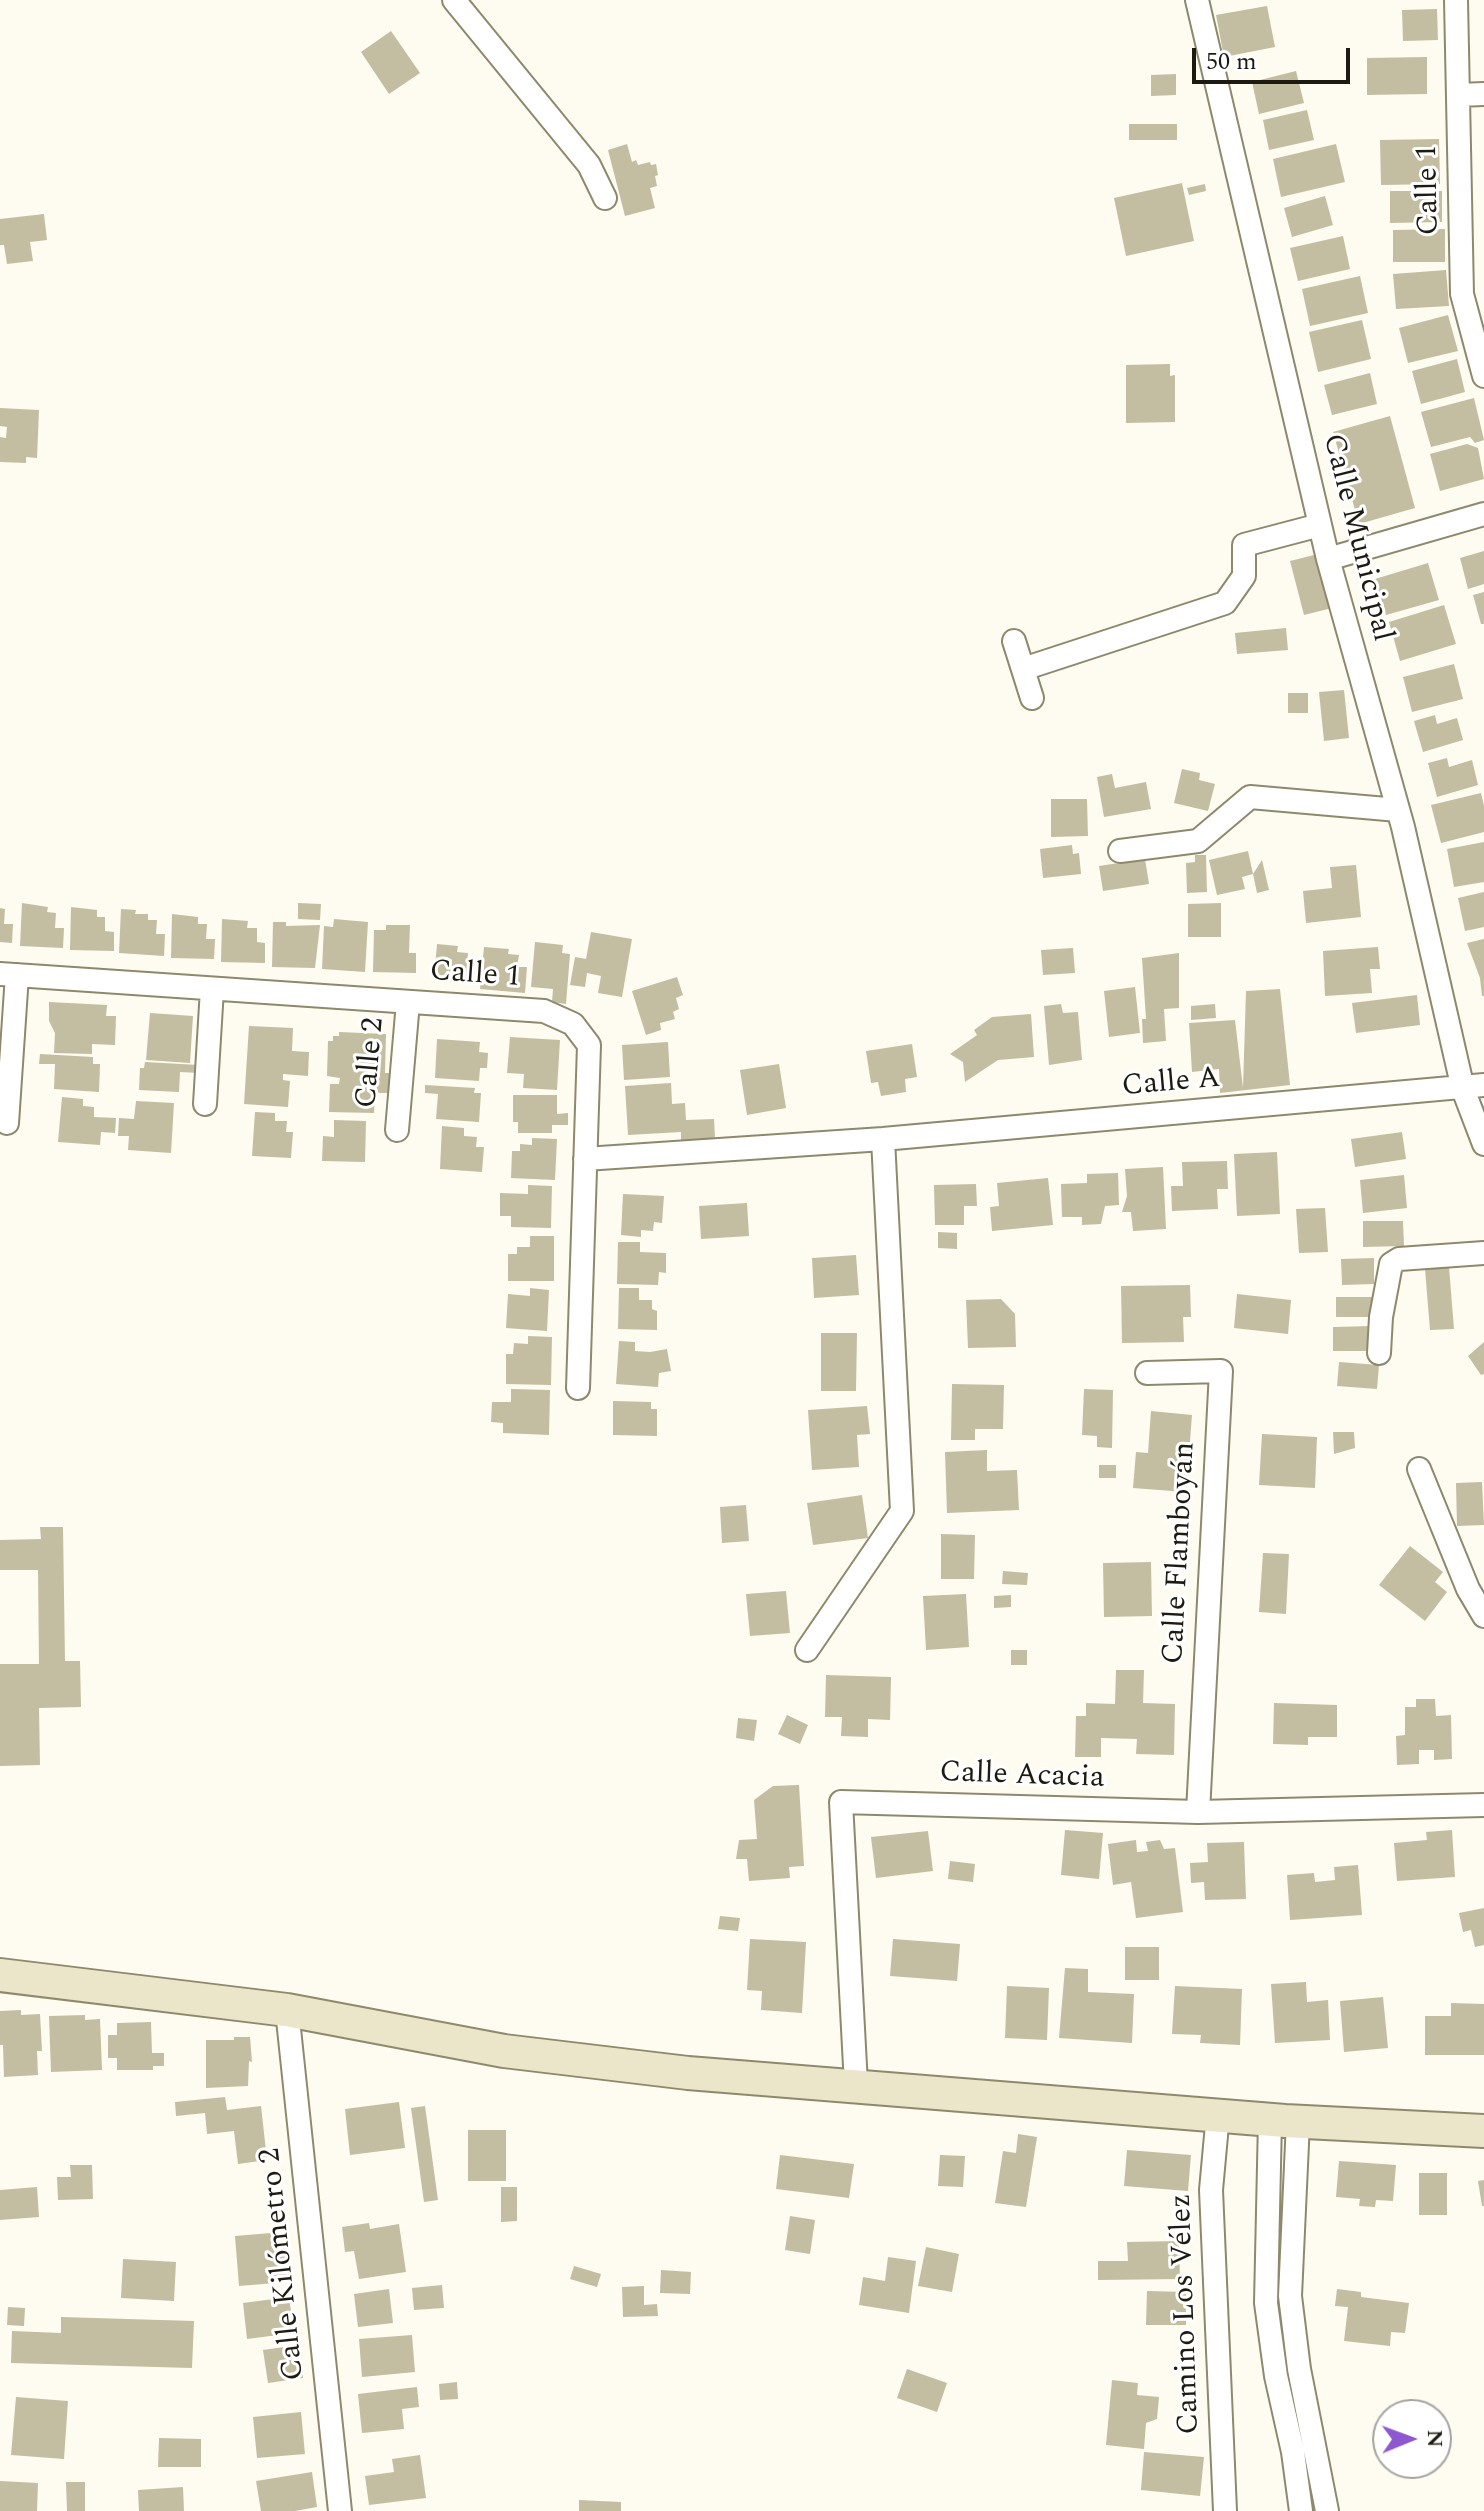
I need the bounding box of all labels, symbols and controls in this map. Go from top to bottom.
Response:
scale bar [1196,32,1354,82]
text: 50 m [1206,44,1257,80]
street label: Calle 1 [1411,144,1449,236]
street label: Calle Municipal [1313,431,1399,645]
street label: Calle 1 [428,955,522,997]
street label: Calle 2 [350,1016,394,1110]
street label: Calle A [1120,1062,1222,1106]
street label: Calle Flamboyán [1157,1441,1205,1665]
street label: Calle Acacia [939,1756,1105,1798]
street label: Calle Kilómetro 2 [254,2146,314,2382]
street label: Camino Los Vélez [1165,2193,1209,2435]
north arrow [1372,2399,1452,2479]
text: N [1418,2429,1451,2448]

